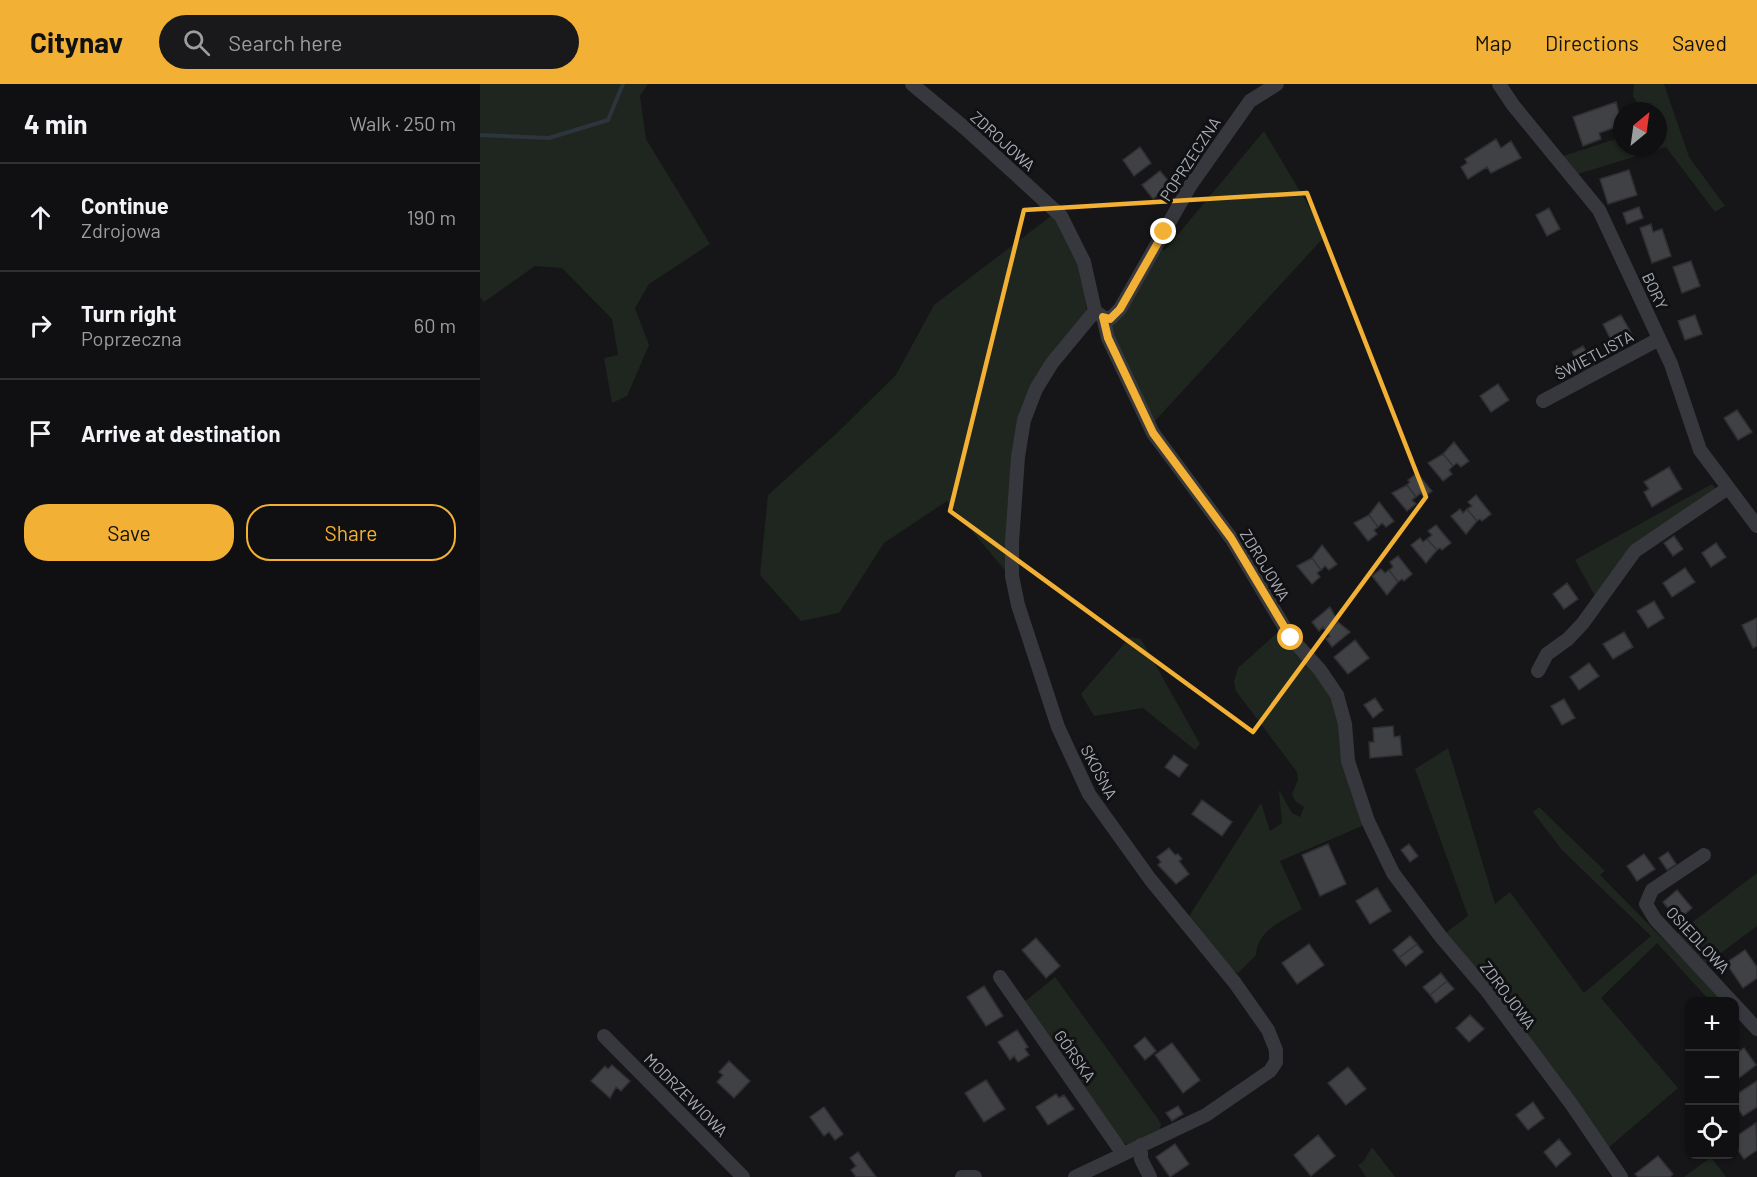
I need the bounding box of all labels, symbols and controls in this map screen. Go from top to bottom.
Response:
search box [159,15,579,69]
text: Citynav [30,25,123,59]
icon: search [180,26,213,59]
text: Search here [228,29,343,55]
text: Map [1475,30,1512,55]
text: Directions [1545,30,1639,55]
text: Saved [1672,30,1727,55]
north arrow [1613,102,1667,156]
street label: ZDROJOWA [967,107,1040,175]
text: 4 min [24,108,88,139]
text: Walk · 250 m [350,111,456,135]
street label: POPRZECZNA [1155,113,1224,204]
text: Continue [81,192,169,218]
icon: ahead [24,201,57,234]
text: 190 m [407,205,456,229]
text: Zdrojowa [81,218,161,242]
route end [1150,218,1176,244]
street label: BORY [1639,269,1672,312]
text: Turn right [81,300,176,326]
icon: right [24,309,57,342]
text: 60 m [414,313,456,337]
text: Poprzeczna [81,326,182,350]
street label: ŚWIETLISTA [1551,326,1637,383]
icon: arrive [24,417,57,450]
text: Arrive at destination [81,420,280,446]
button: Save [24,504,234,561]
button: Share [246,504,456,561]
street label: ZDROJOWA [1237,526,1294,604]
route start [1277,624,1303,650]
street label: SKOŚNA [1077,741,1122,802]
street label: OSIEDLOWA [1663,902,1734,977]
street label: ZDROJOWA [1477,957,1540,1033]
map controls [1685,997,1739,1159]
button: + [1685,997,1739,1051]
street label: GÓRSKA [1051,1026,1100,1085]
street label: MODRZEWIOWA [641,1049,732,1140]
button: − [1685,1051,1739,1105]
button: locate [1685,1105,1739,1159]

